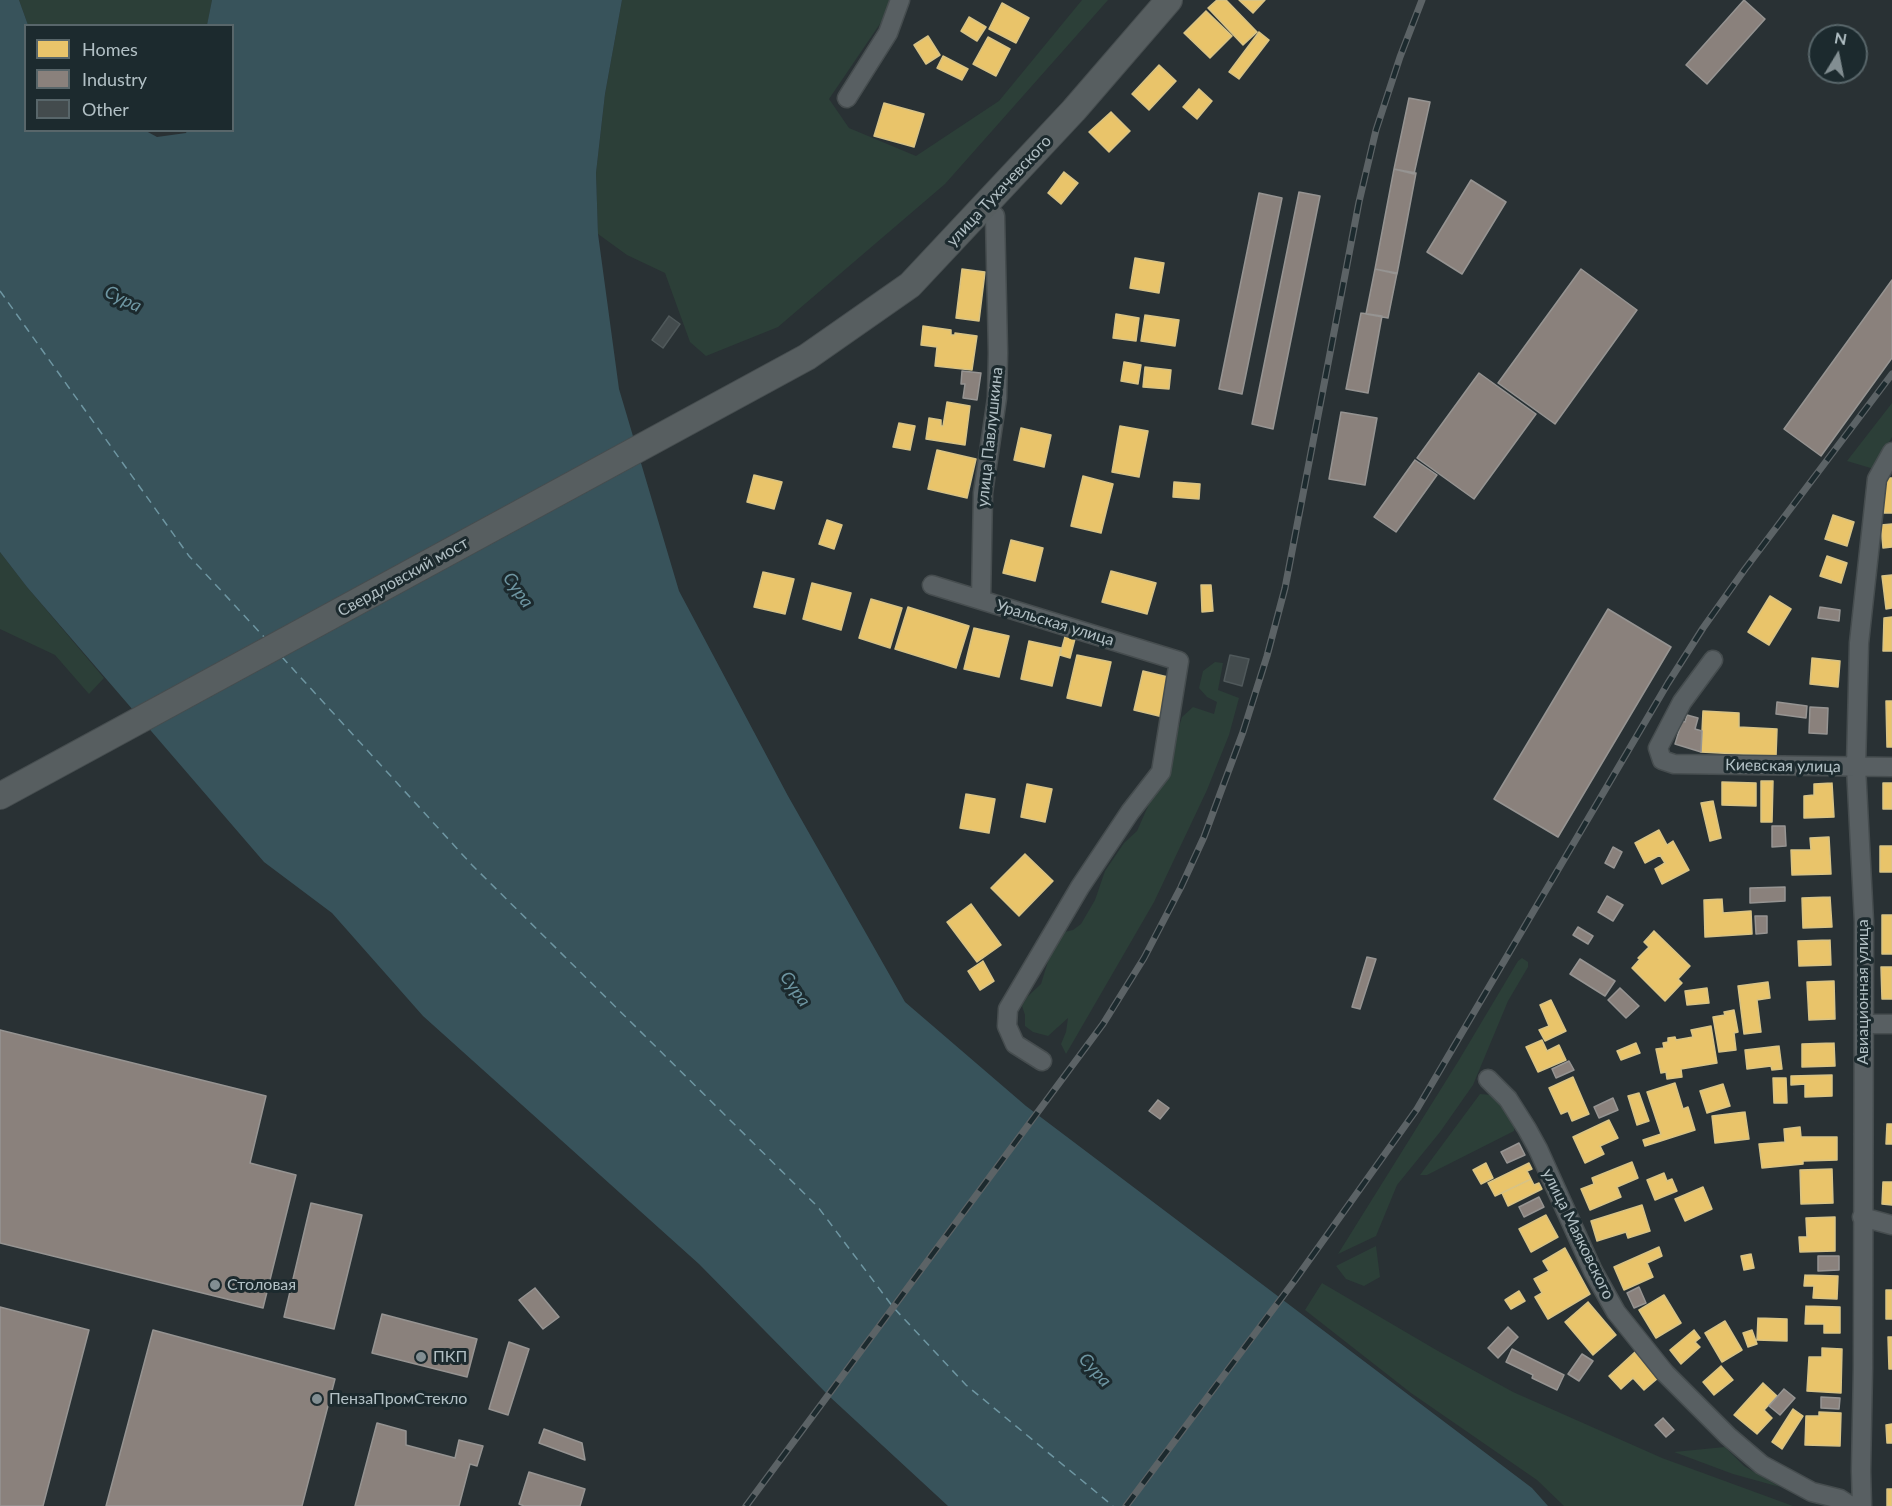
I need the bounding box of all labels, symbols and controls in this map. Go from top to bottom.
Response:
legend [24,24,234,132]
north arrow [1808,24,1868,84]
text: N [1833,27,1849,48]
text: Homes [82,38,138,60]
text: Industry [82,68,147,90]
text: Other [82,98,129,120]
street label: улица Тухачевского [943,132,1055,250]
water label: Сура [101,281,145,317]
street label: улица Павлушкина [973,366,1007,508]
street label: Свердловский мост [334,533,472,621]
water label: Сура [498,568,538,612]
street label: Уральская улица [994,596,1116,650]
street label: Киевская улица [1725,755,1841,777]
street label: Авиационная улица [1853,919,1873,1065]
water label: Сура [775,967,815,1011]
street label: улица Маяковского [1538,1165,1618,1303]
place label: Столовая [227,1275,296,1295]
marker: Столовая [208,1278,222,1292]
place label: ПКП [433,1347,467,1367]
water label: Сура [1074,1349,1116,1391]
marker: ПКП [414,1350,428,1364]
place label: ПензаПромСтекло [329,1389,467,1409]
marker: ПензаПромСтекло [310,1392,324,1406]

